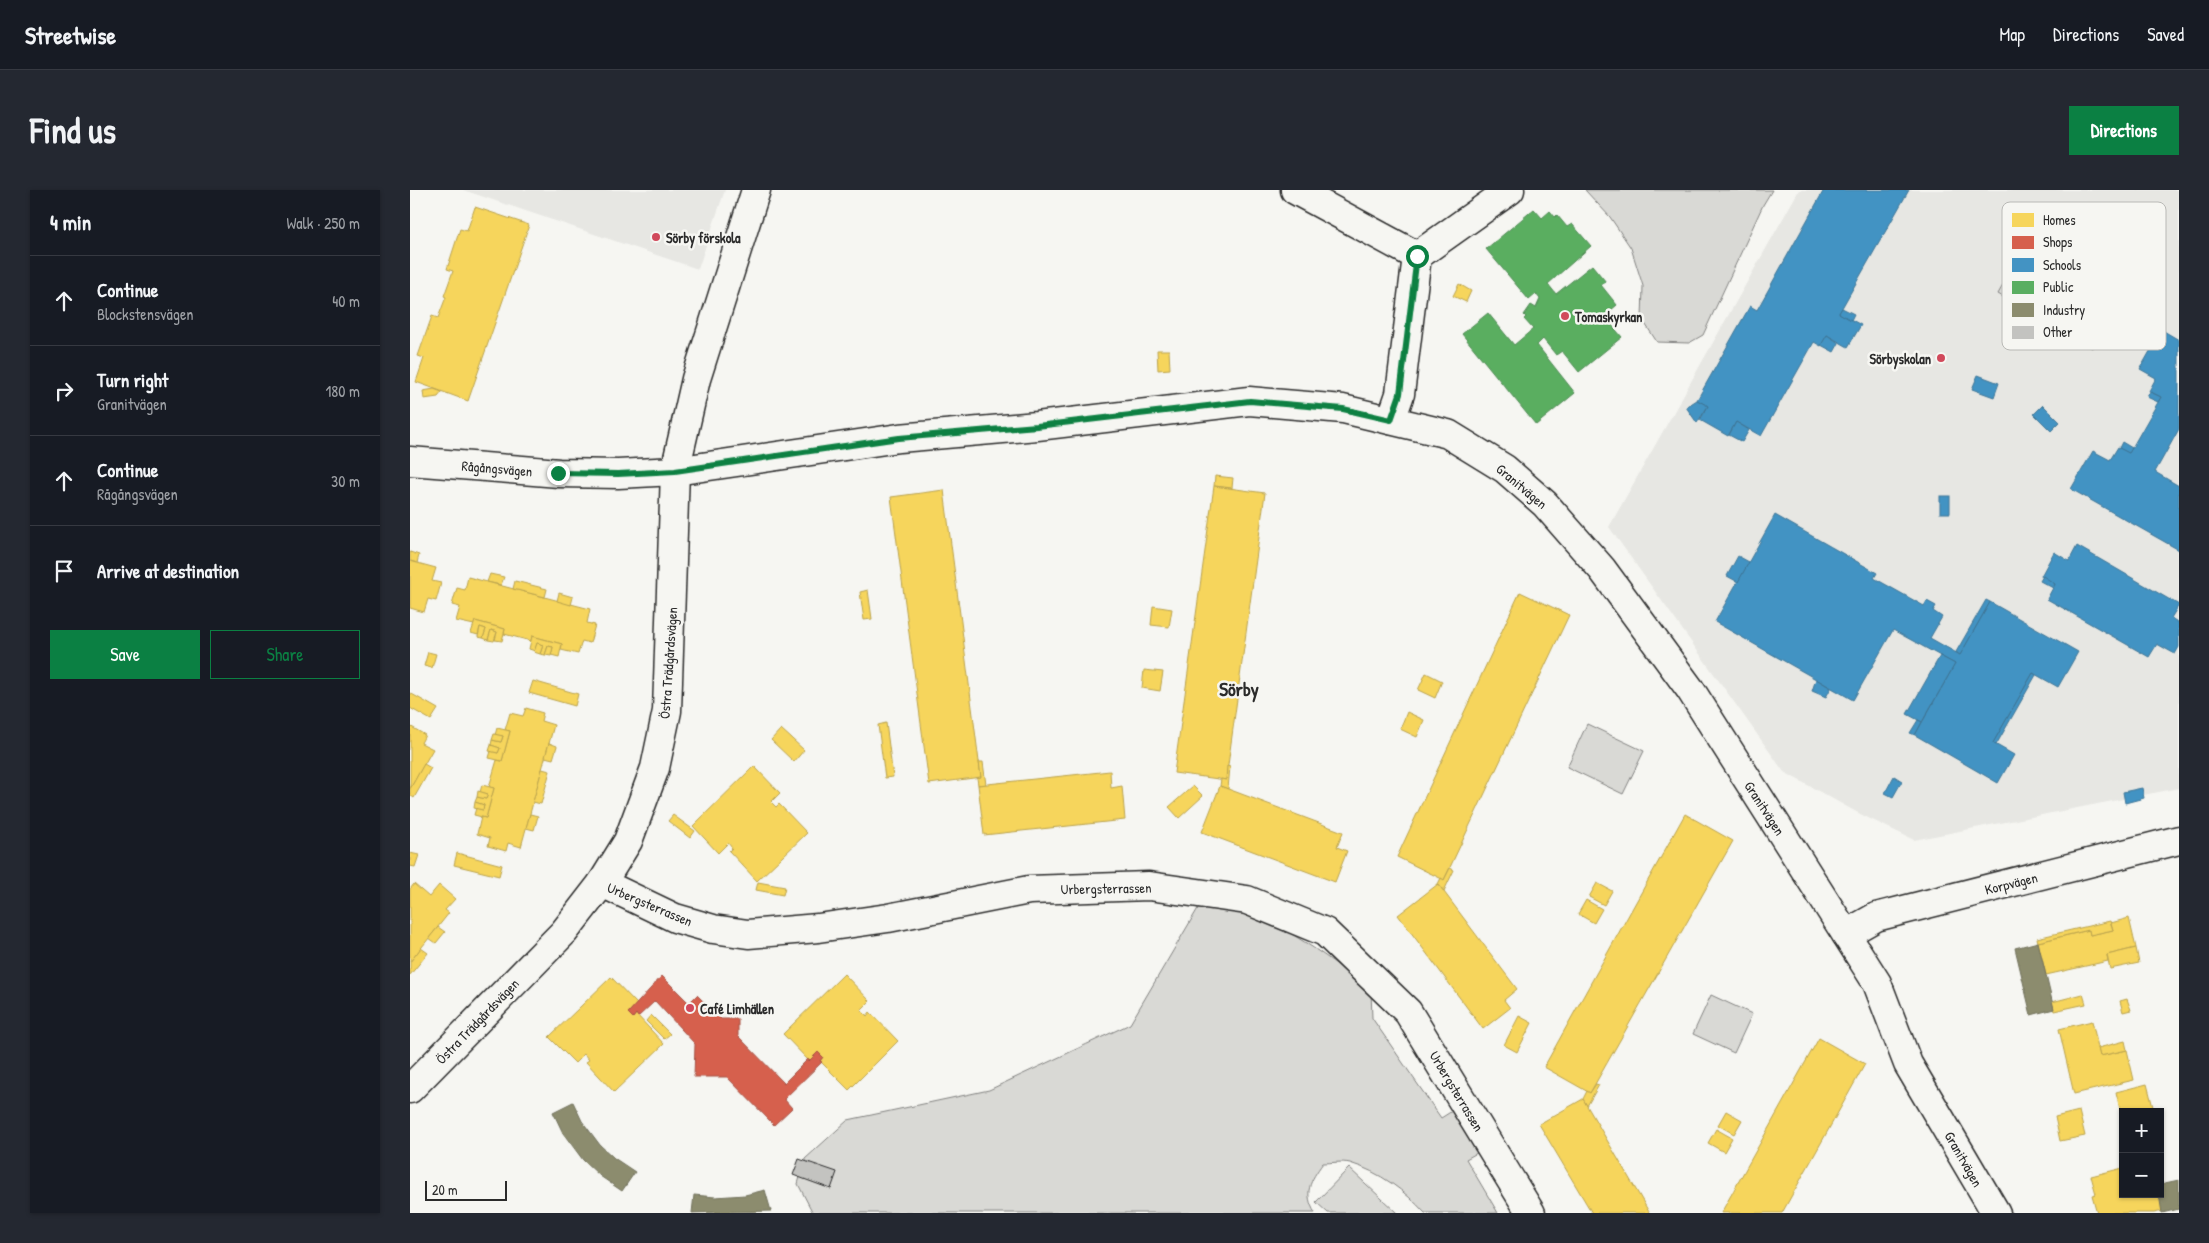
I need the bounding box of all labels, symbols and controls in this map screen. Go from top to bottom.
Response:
text: Streetwise [25,19,116,51]
text: Map [2000,22,2025,47]
text: Directions [2053,22,2119,47]
text: Saved [2147,22,2184,47]
button: Directions [2069,106,2179,155]
text: Find us [30,107,116,154]
legend [2002,202,2166,350]
text: 4 min [50,208,91,237]
text: Homes [2043,210,2076,229]
text: Walk · 250 m [286,212,360,234]
place label: Sörby förskola [666,228,741,249]
marker: Sörby förskola [650,231,662,243]
text: Shops [2043,232,2072,252]
route start [1406,245,1429,268]
text: Schools [2043,255,2081,274]
text: Continue [97,277,158,303]
text: Public [2043,277,2074,296]
icon: ahead [50,287,78,315]
text: 40 m [332,290,360,312]
text: Industry [2043,300,2085,320]
text: Blockstensvägen [97,303,193,325]
place label: Tomaskyrkan [1574,307,1642,328]
marker: Tomaskyrkan [1559,310,1571,322]
text: Other [2043,322,2073,341]
place label: Sörbyskolan [1869,349,1931,370]
marker: Sörbyskolan [1935,352,1947,364]
text: Turn right [97,367,168,393]
icon: right [50,377,78,405]
text: 180 m [326,380,360,402]
text: Granitvägen [97,393,167,415]
street label: Rågångsvägen [461,455,533,482]
text: Continue [97,457,158,483]
street label: Granitvägen [1492,459,1552,514]
route end [547,462,570,485]
icon: ahead [50,467,78,495]
text: 30 m [331,470,360,492]
text: Rågångsvägen [97,483,178,505]
icon: arrive [50,557,78,585]
text: Arrive at destination [97,558,239,584]
street label: Östra Trädgårdsvägen [655,606,682,720]
button: Save [50,630,200,679]
button: Share [210,630,360,679]
district label: Sörby [1219,676,1259,703]
street label: Granitvägen [1740,777,1790,839]
street label: Korpvägen [1983,867,2040,900]
street label: Urbergsterrassen [604,878,695,931]
street label: Urbergsterrassen [1060,878,1152,899]
street label: Östra Trädgårdsvägen [431,974,524,1069]
place label: Café Limhällen [700,999,774,1018]
marker: Café Limhällen [684,1002,696,1014]
street label: Urbergsterrassen [1425,1047,1489,1135]
map controls [2119,1108,2164,1198]
button: + [2119,1108,2164,1153]
street label: Granitvägen [1940,1128,1988,1191]
button: − [2119,1153,2164,1198]
scale bar [425,1178,508,1201]
text: 20 m [432,1180,458,1199]

